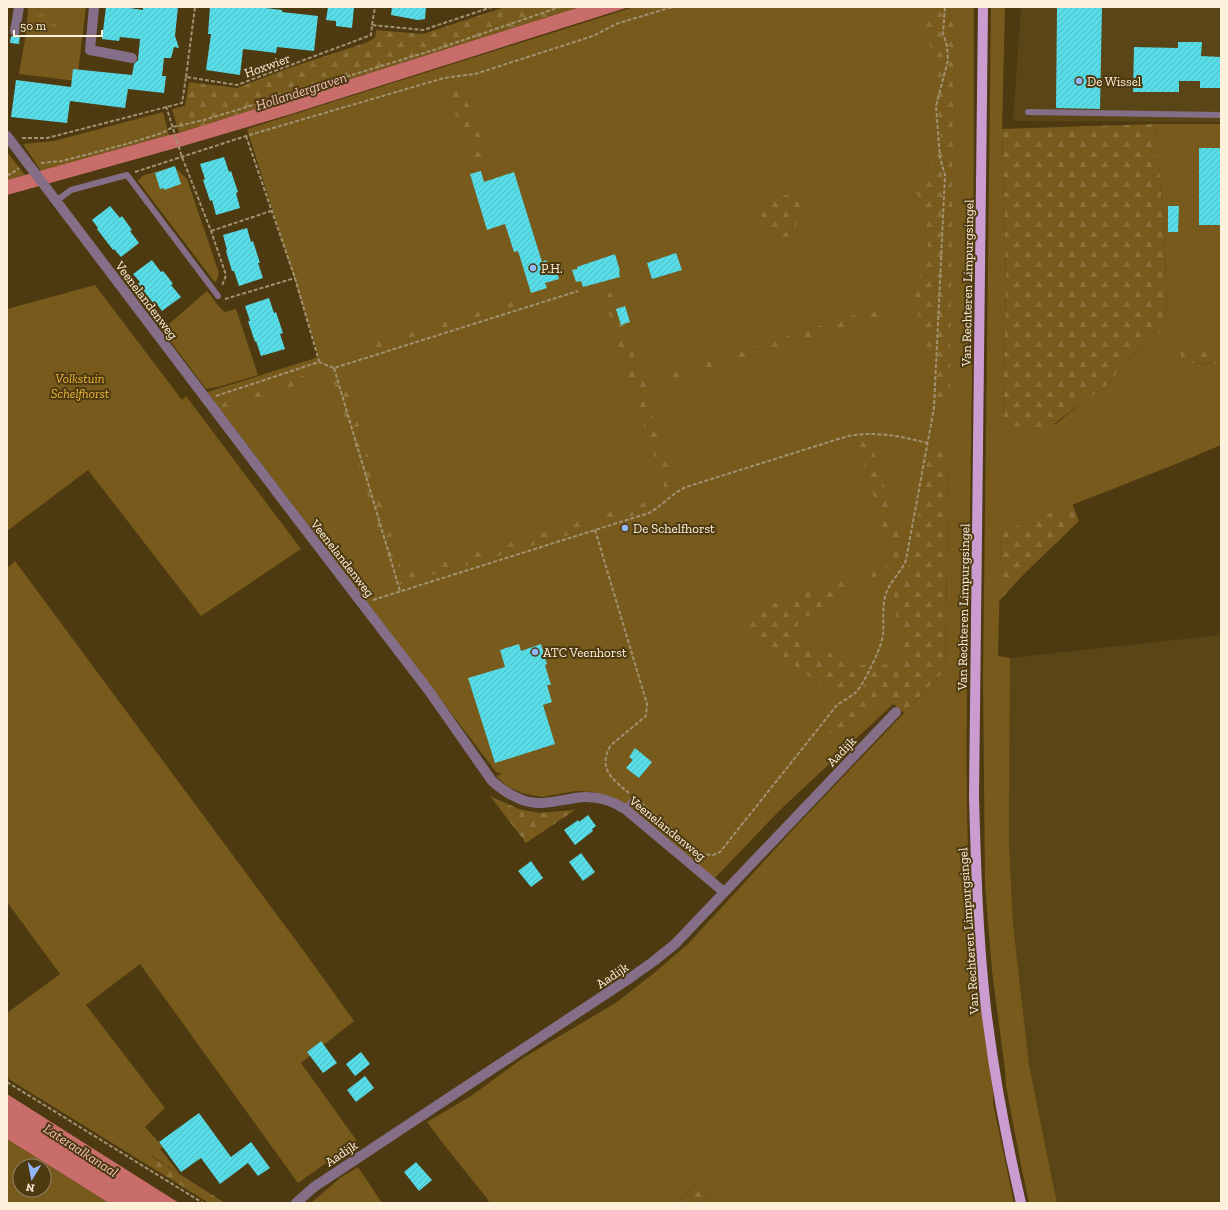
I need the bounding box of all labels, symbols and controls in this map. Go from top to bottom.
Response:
scale bar [14,12,102,38]
text: 50 m [20,19,47,33]
street label: Hoxwier [242,50,292,81]
water label: Hollandergraven [253,69,349,114]
place label: De Wissel [1087,74,1142,89]
marker: De Wissel [1074,76,1084,86]
street label: Van Rechteren Limpurgsingel [959,199,976,368]
street label: Veenelandenweg [112,257,181,342]
place label: P.H. [541,261,563,276]
marker: P.H. [528,263,538,273]
park label: Volkstuin Schelfhorst [51,371,110,401]
street label: Veenelandenweg [307,516,377,600]
place label: De Schelfhorst [633,521,715,536]
marker: De Schelfhorst [620,523,630,533]
street label: Van Rechteren Limpurgsingel [955,523,972,692]
place label: ATC Veenhorst [543,645,627,660]
marker: ATC Veenhorst [530,647,540,657]
street label: Aadijk [824,733,860,770]
street label: Veenelandenweg [626,792,709,864]
street label: Van Rechteren Limpurgsingel [955,847,982,1016]
street label: Aadijk [593,959,632,992]
water label: Lateraalkanaal [40,1120,121,1181]
street label: Aadijk [322,1137,361,1170]
north arrow [12,1158,52,1198]
text: N [24,1180,36,1194]

